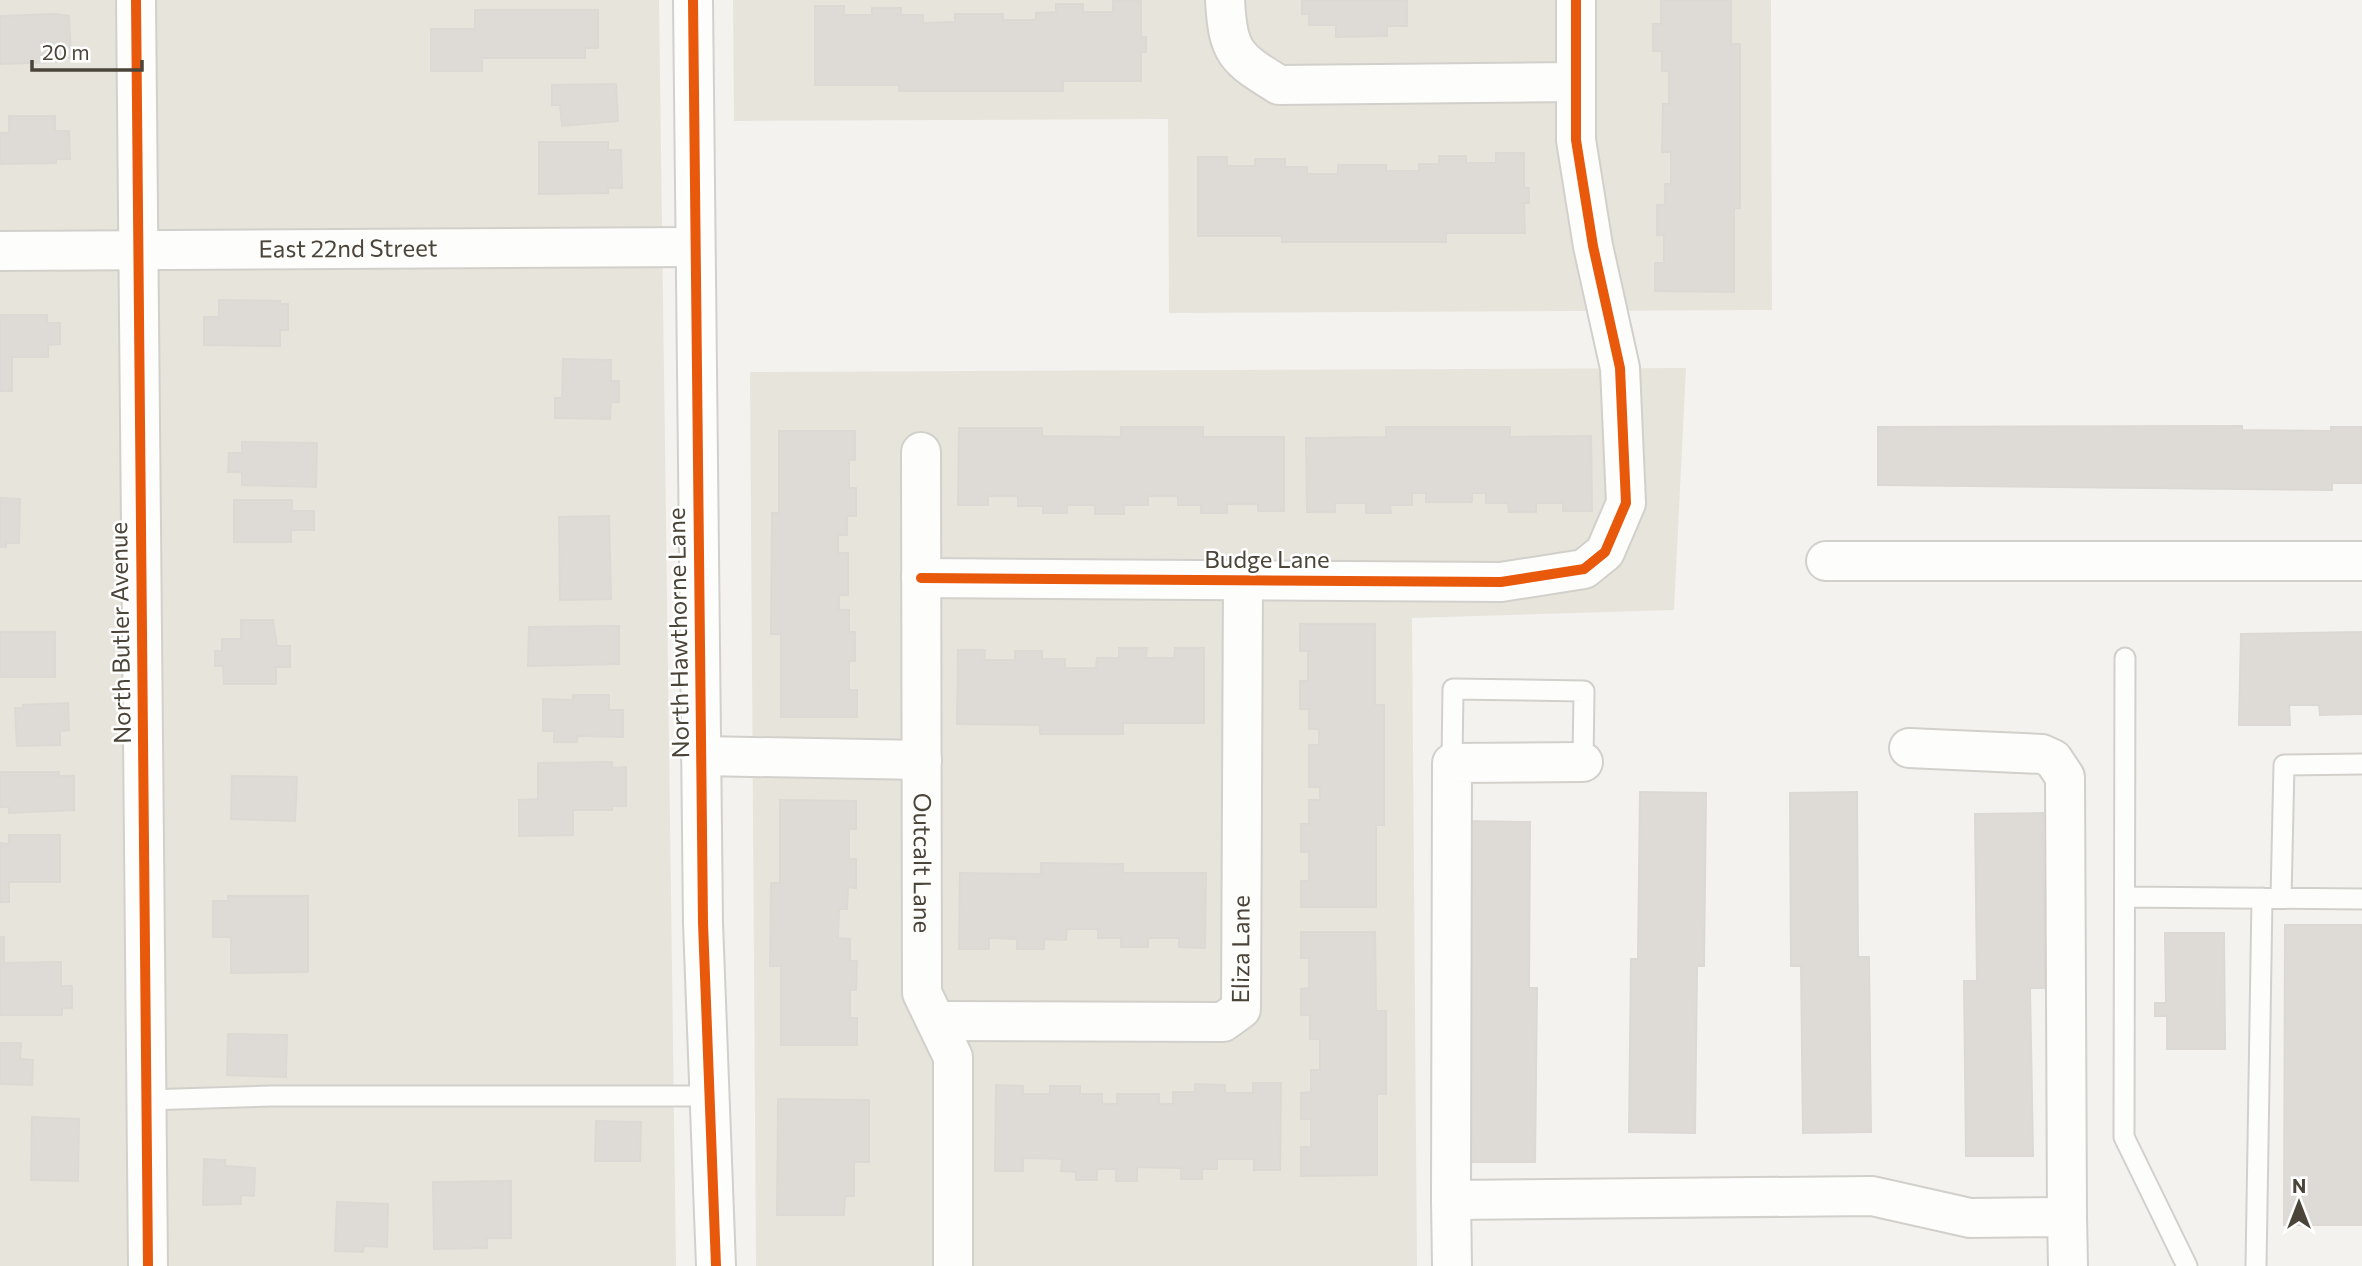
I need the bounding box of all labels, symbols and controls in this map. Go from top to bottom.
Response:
scale bar [32,28,142,72]
text: 20 m [42,39,90,64]
street label: East 22nd Street [258,232,438,263]
street label: North Hawthorne Lane [661,507,694,759]
street label: North Butler Avenue [103,522,136,744]
street label: Budge Lane [1204,544,1330,573]
street label: Outcalt Lane [909,793,938,933]
street label: Eliza Lane [1225,895,1255,1003]
north arrow [2264,1168,2334,1238]
text: N [2292,1174,2306,1197]

